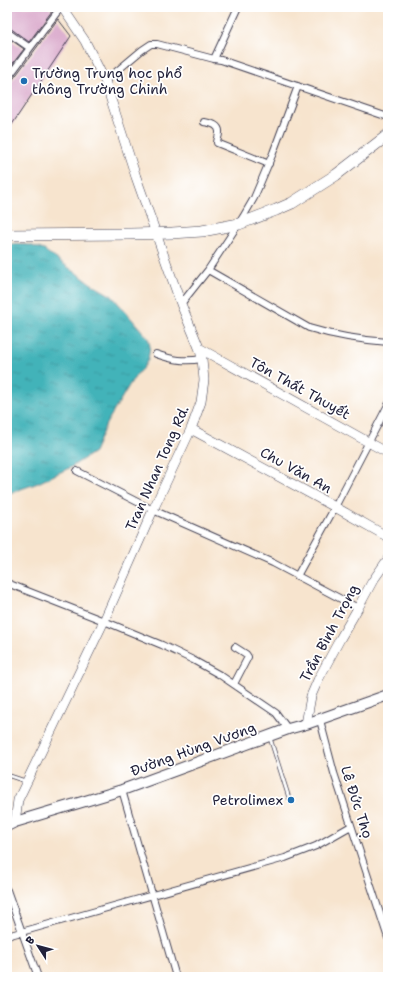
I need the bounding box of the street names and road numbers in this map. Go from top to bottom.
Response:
street label: Tôn Thất Thuyết [246,353,354,423]
street label: Tran Nhan Tong Rd. [121,403,193,533]
street label: Chu Văn An [257,443,335,497]
street label: Trần Bình Trọng [296,581,362,685]
street label: Đường Hùng Vương [128,718,258,780]
street label: Lê Đức Thọ [337,764,377,840]

